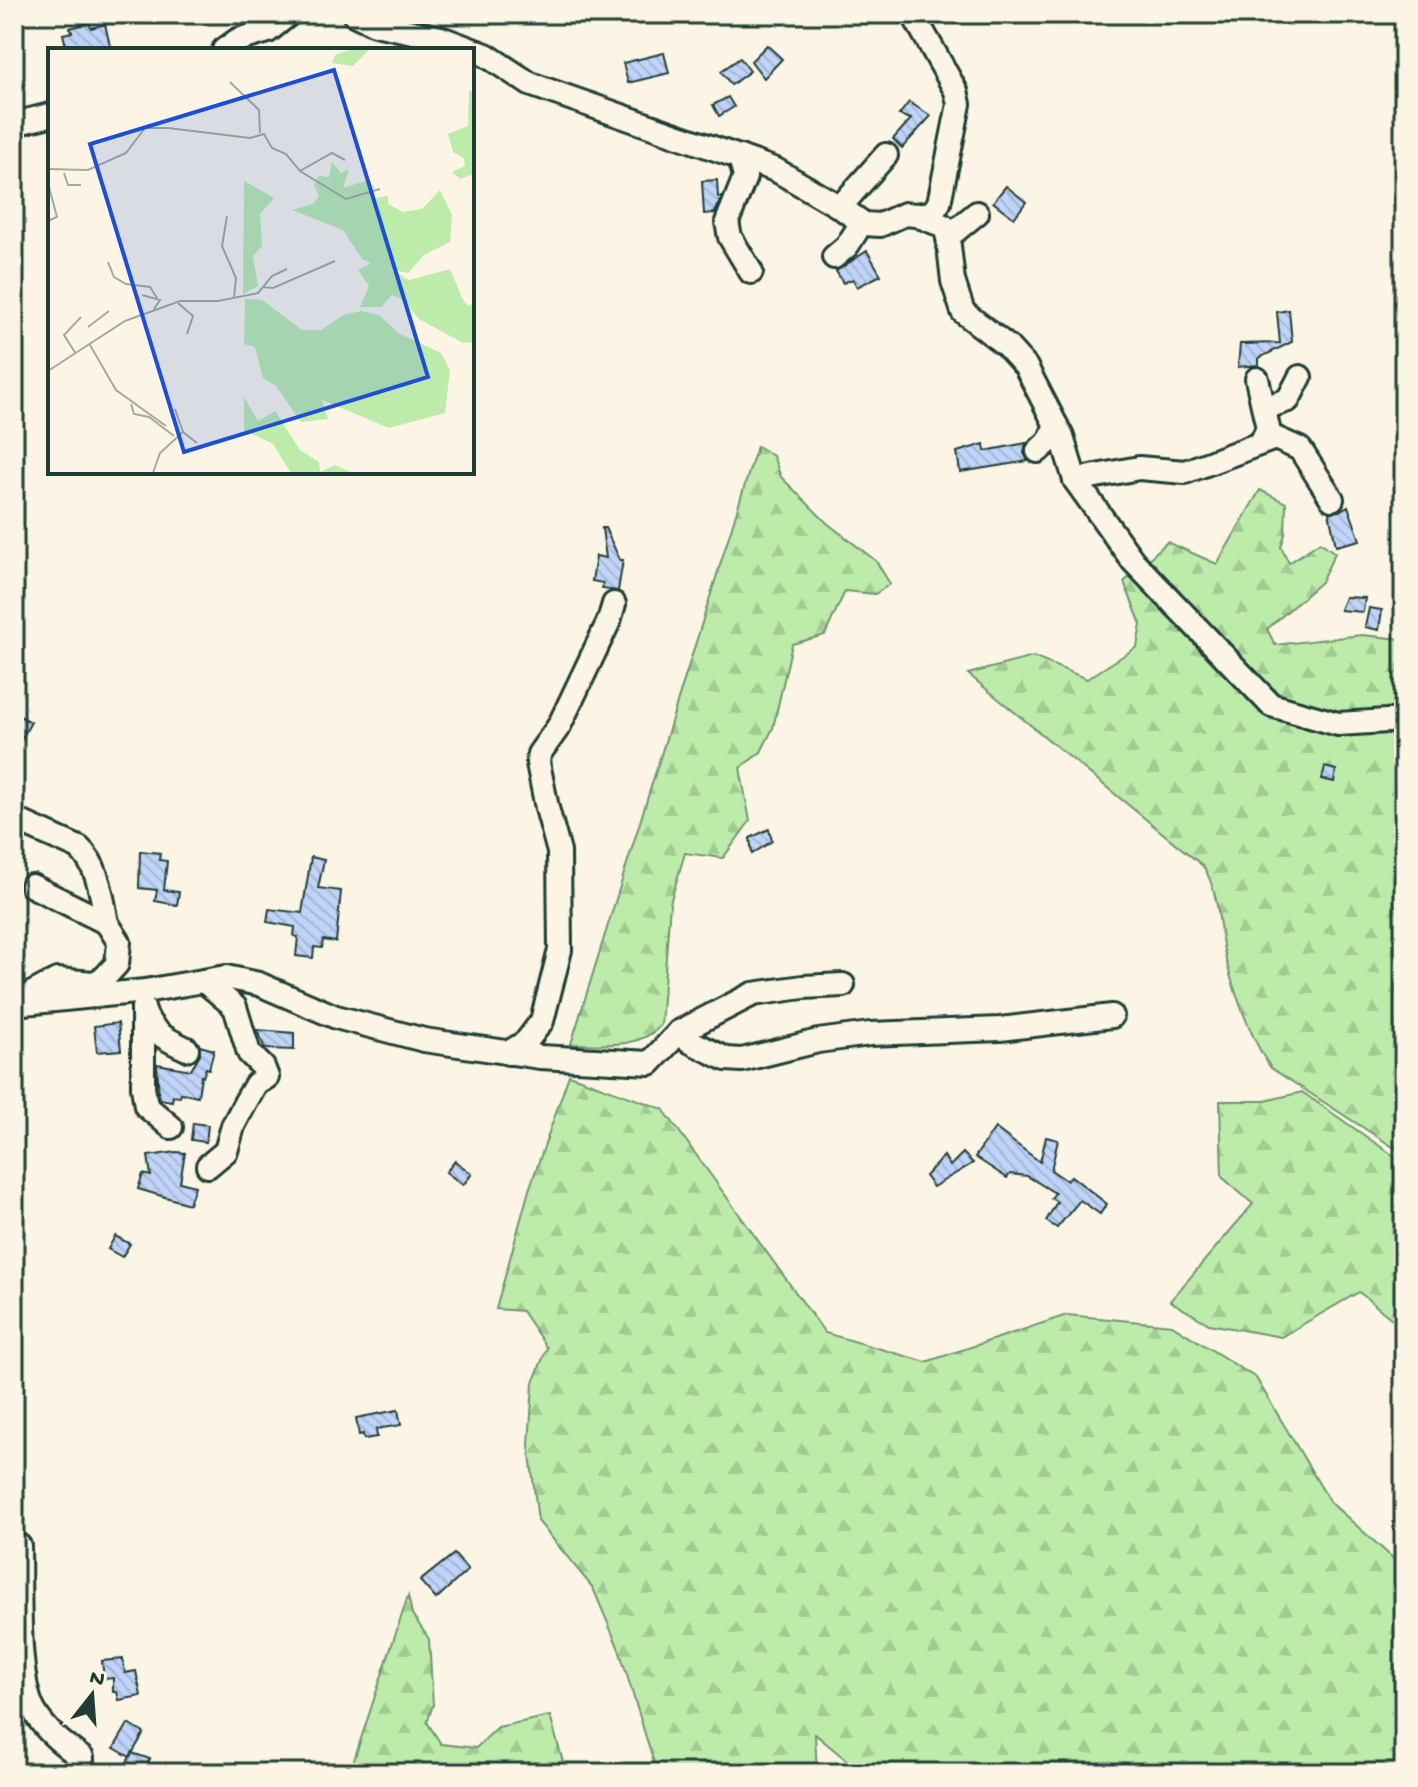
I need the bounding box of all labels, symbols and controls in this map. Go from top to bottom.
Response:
inset map [48,48,474,474]
north arrow [52,1655,132,1735]
text: N [86,1665,107,1694]

